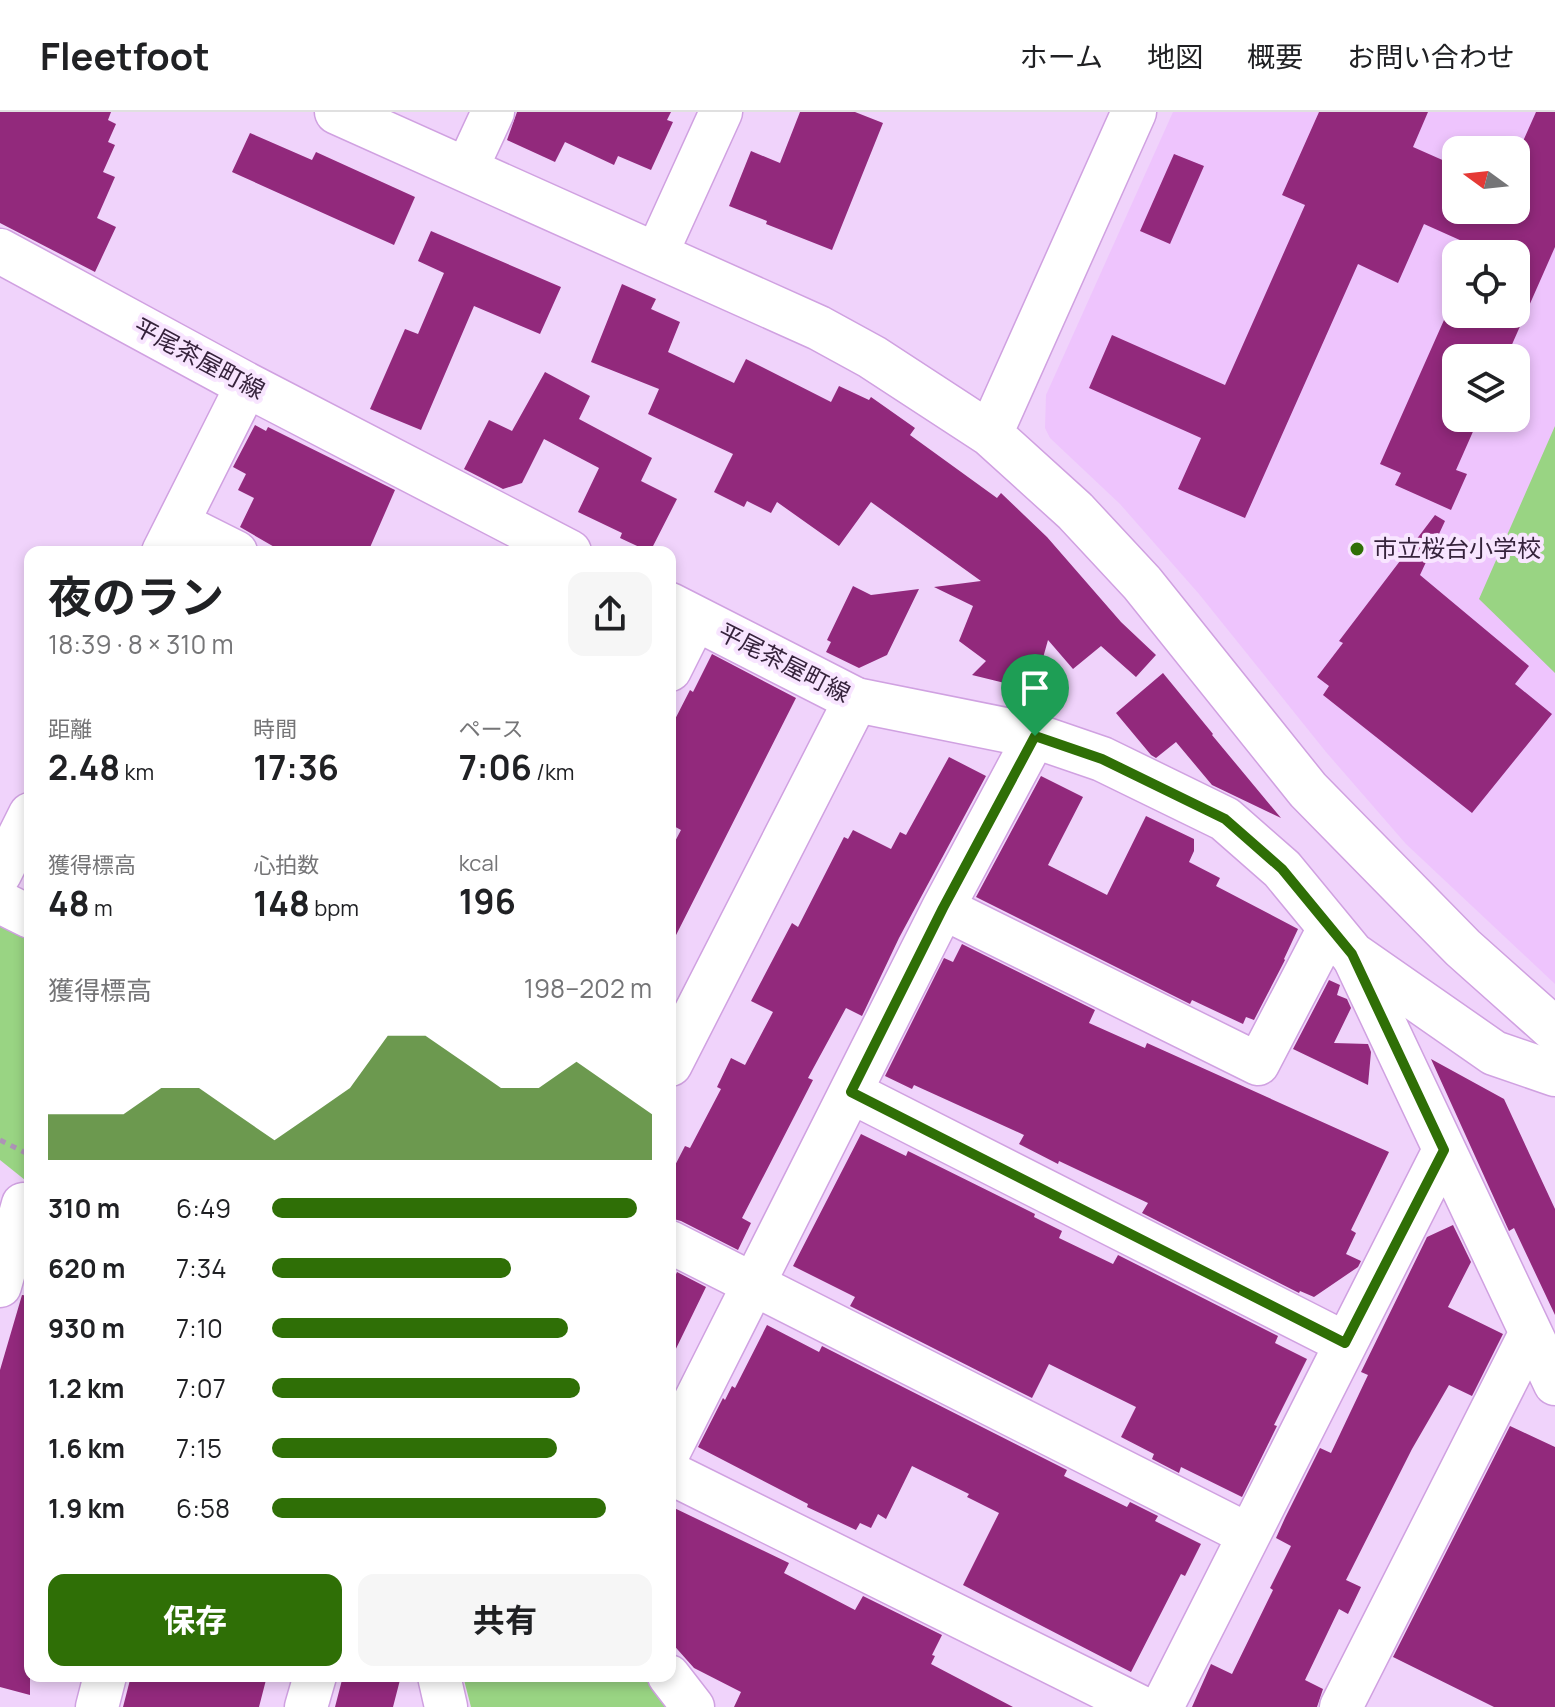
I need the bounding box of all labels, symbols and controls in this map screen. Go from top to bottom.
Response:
text: Fleetfoot [40,29,210,81]
text: ホーム [1020,37,1103,75]
text: 地図 [1147,37,1203,75]
text: 概要 [1247,37,1303,75]
text: お問い合わせ [1347,37,1515,75]
north arrow [1442,136,1530,224]
map controls [1442,136,1530,432]
button: locate [1442,240,1530,328]
street label: 平尾茶屋町線 [128,309,271,406]
button: layers [1442,344,1530,432]
place label: 市立桜台小学校 [1373,531,1541,564]
marker: 市立桜台小学校 [1348,540,1366,558]
text: 夜のラン [48,566,224,626]
button: share [568,572,652,656]
street label: 平尾茶屋町線 [713,614,856,709]
text: 18:39 · 8 × 310 m [48,626,234,662]
pin [1001,654,1069,736]
icon: arrive [1013,666,1057,710]
text: 距離 [48,714,92,744]
text: 時間 [253,714,297,744]
text: ペース [459,714,524,744]
text: 2.48 [48,744,120,790]
text: 17:36 [253,744,339,790]
text: 7:06 [459,744,532,790]
text: km [120,757,154,787]
text: /km [532,757,574,787]
text: kcal [459,848,499,878]
text: 獲得標高 [48,850,136,880]
text: 心拍数 [253,850,319,880]
text: 196 [459,878,516,924]
text: 48 [48,880,90,926]
text: 148 [253,880,310,926]
text: m [90,893,113,923]
text: bpm [310,893,359,923]
text: 198–202 m [524,970,652,1006]
text: 獲得標高 [48,972,152,1008]
text: 310 m [48,1190,120,1226]
text: 6:49 [176,1190,231,1226]
text: 620 m [48,1250,125,1286]
text: 7:34 [176,1250,227,1286]
text: 930 m [48,1310,125,1346]
text: 7:10 [176,1310,223,1346]
text: 1.2 km [48,1370,124,1406]
text: 7:07 [176,1370,226,1406]
text: 1.6 km [48,1430,125,1466]
text: 7:15 [176,1430,222,1466]
text: 1.9 km [48,1490,125,1526]
text: 6:58 [176,1490,230,1526]
button: 保存 [48,1574,342,1666]
button: 共有 [358,1574,652,1666]

